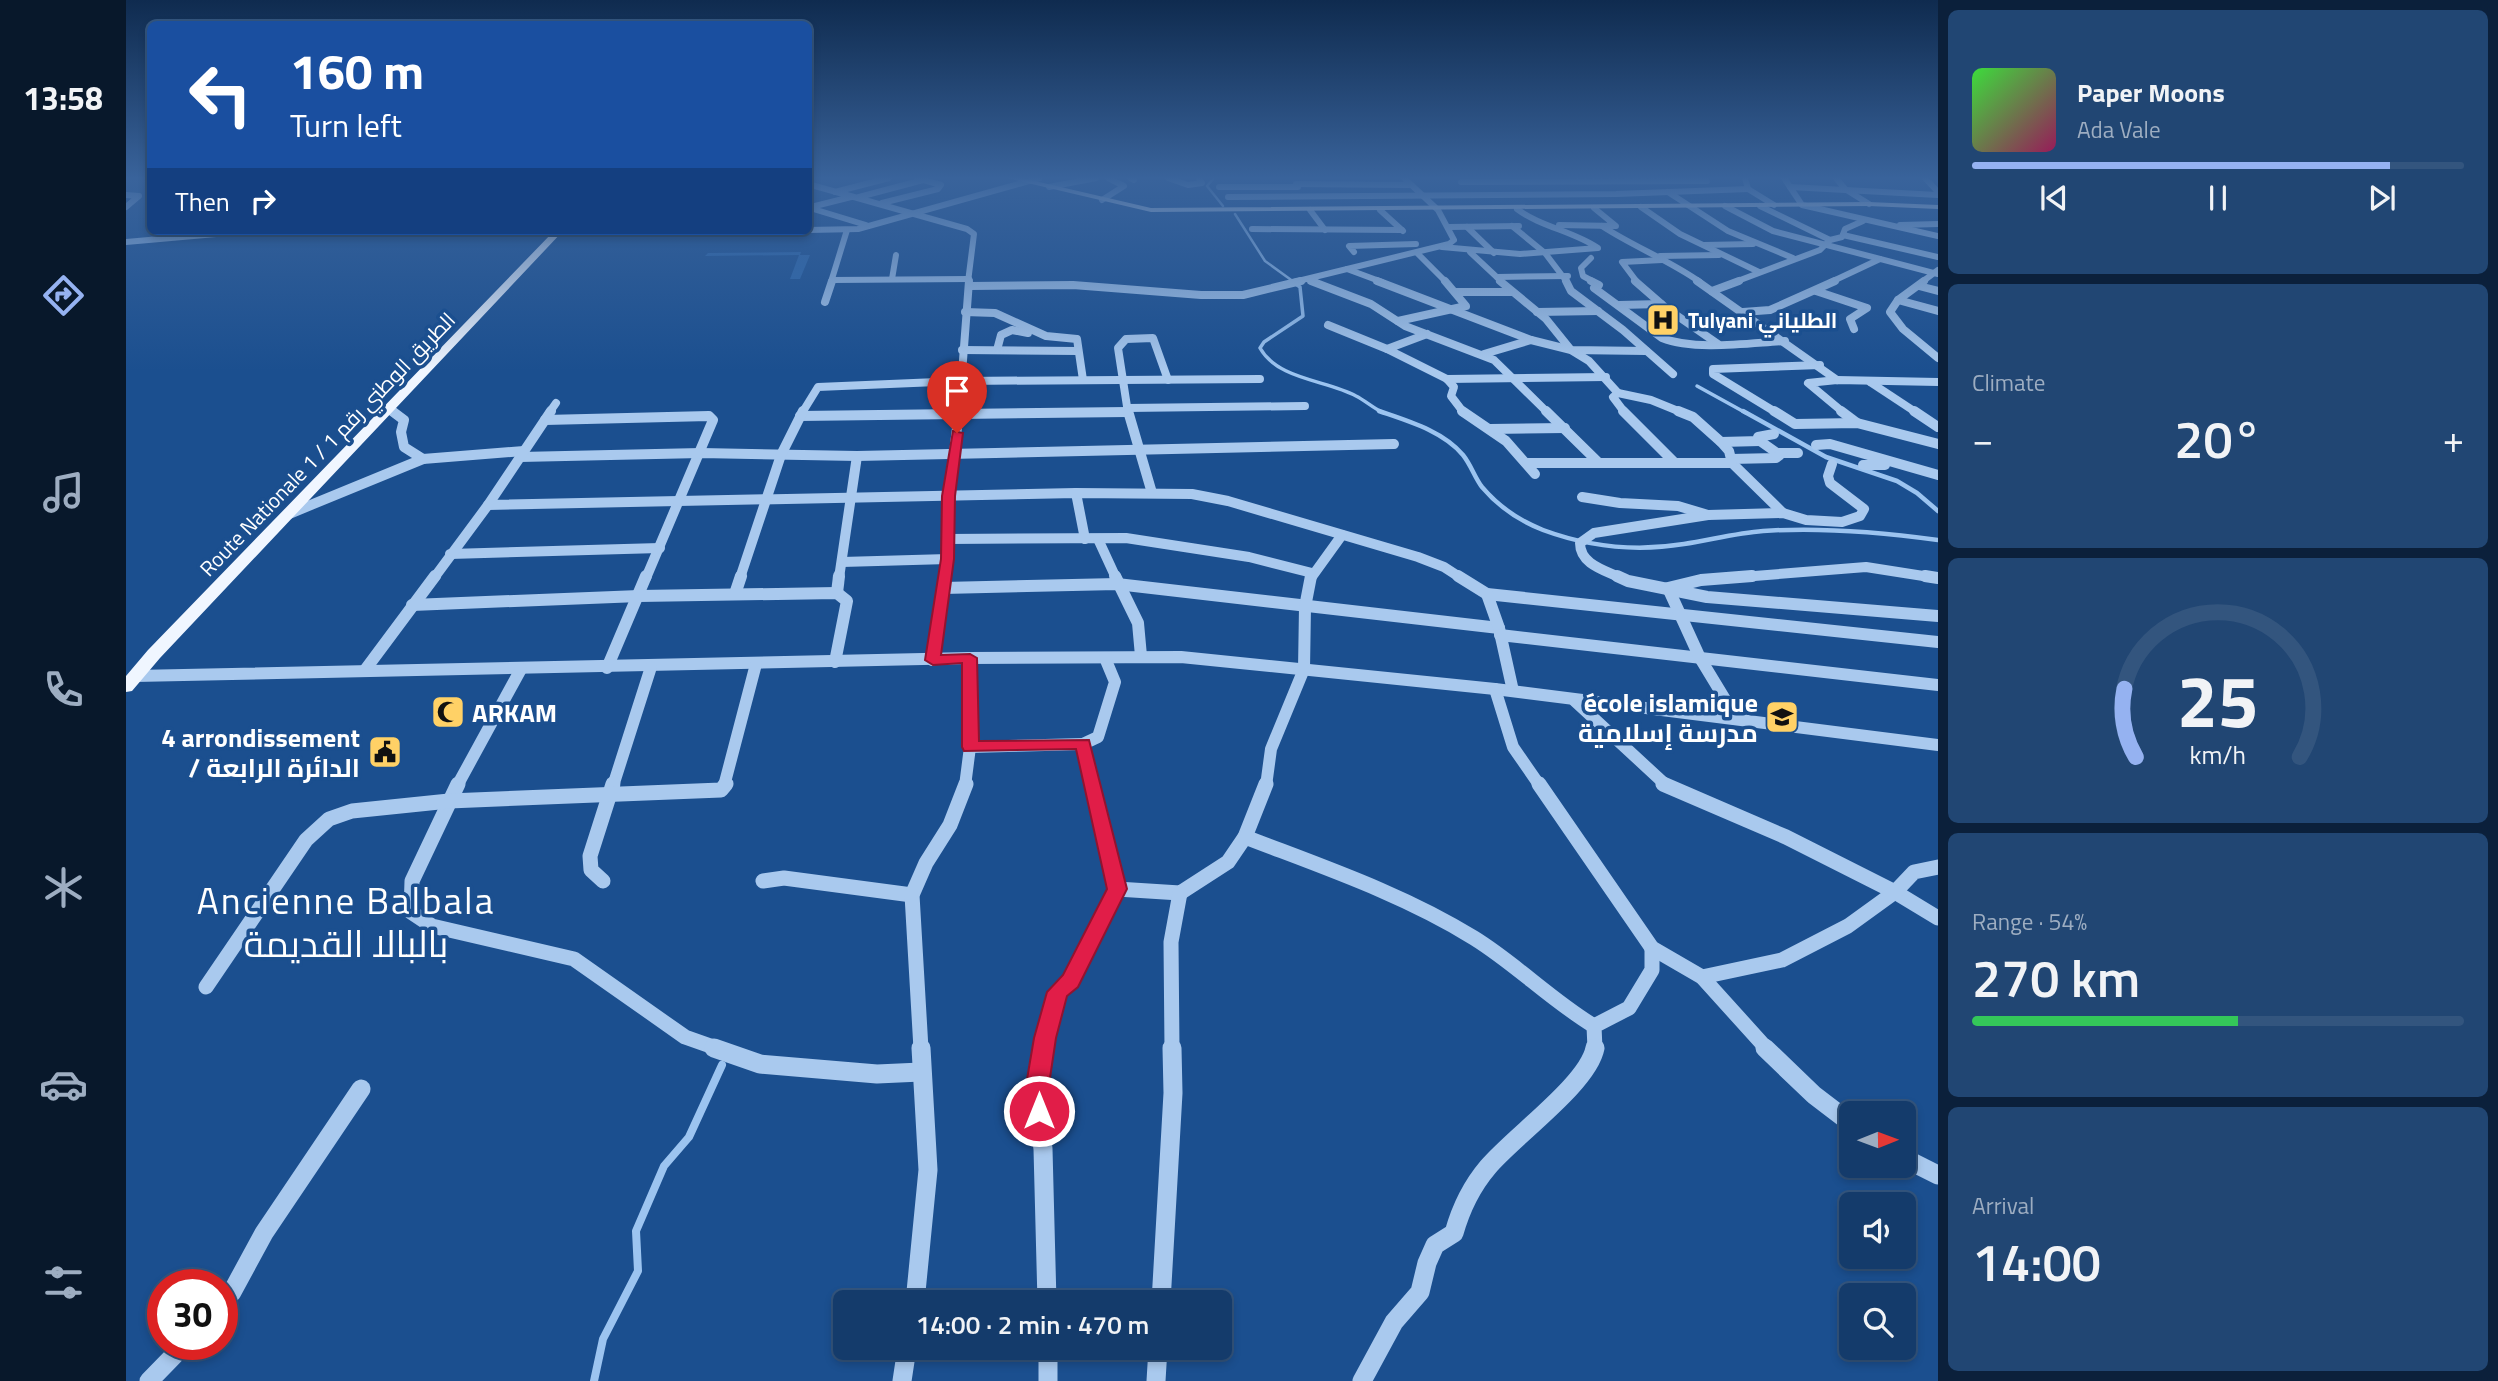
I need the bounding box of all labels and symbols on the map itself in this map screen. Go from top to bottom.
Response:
hospital icon: Tulyani الطلياني [1644,301,1682,339]
place label: Tulyani الطلياني [1688,304,1837,338]
street label: Route Nationale 1 / الطريق الوطني رقم 1 [192,305,463,584]
pin [927,361,987,433]
place label: école islamique مدرسة إسلامية [1578,683,1758,752]
mosque icon: ARKAM [429,693,467,731]
place label: ARKAM [472,693,557,732]
school or university icon: école islamique مدرسة إسلامية [1763,698,1801,736]
place label: 4 arrondissement / الدائرة الرابعة [161,718,360,787]
public building icon: 4 arrondissement / الدائرة الرابعة [366,733,404,771]
district label: Ancienne Balbala بالبالا القديمة [197,872,495,971]
position arrow [1002,1074,1076,1148]
north arrow [1839,1101,1916,1178]
speed limit sign: 30 [147,1269,238,1360]

